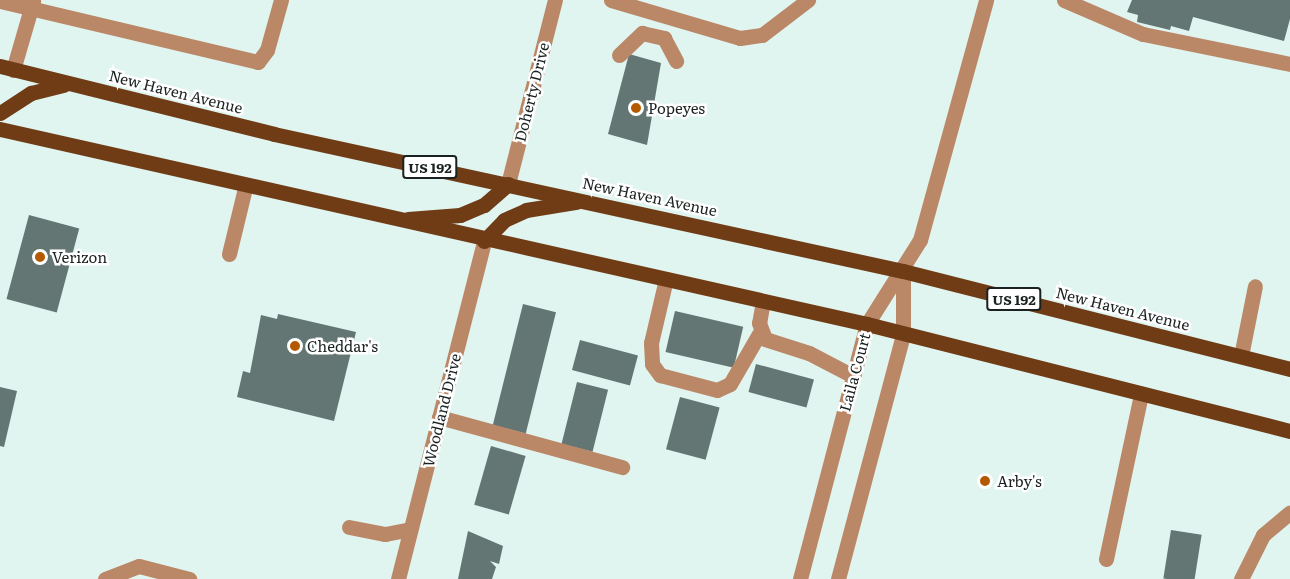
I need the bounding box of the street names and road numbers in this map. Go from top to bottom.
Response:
street label: Doherty Drive [510,41,552,143]
street label: New Haven Avenue [107,66,245,116]
road number: US 192 [402,156,458,178]
street label: New Haven Avenue [581,173,719,219]
street label: New Haven Avenue [1054,283,1192,333]
road number: US 192 [986,288,1042,310]
street label: Laila Court [835,331,873,413]
street label: Woodland Drive [418,351,464,469]

